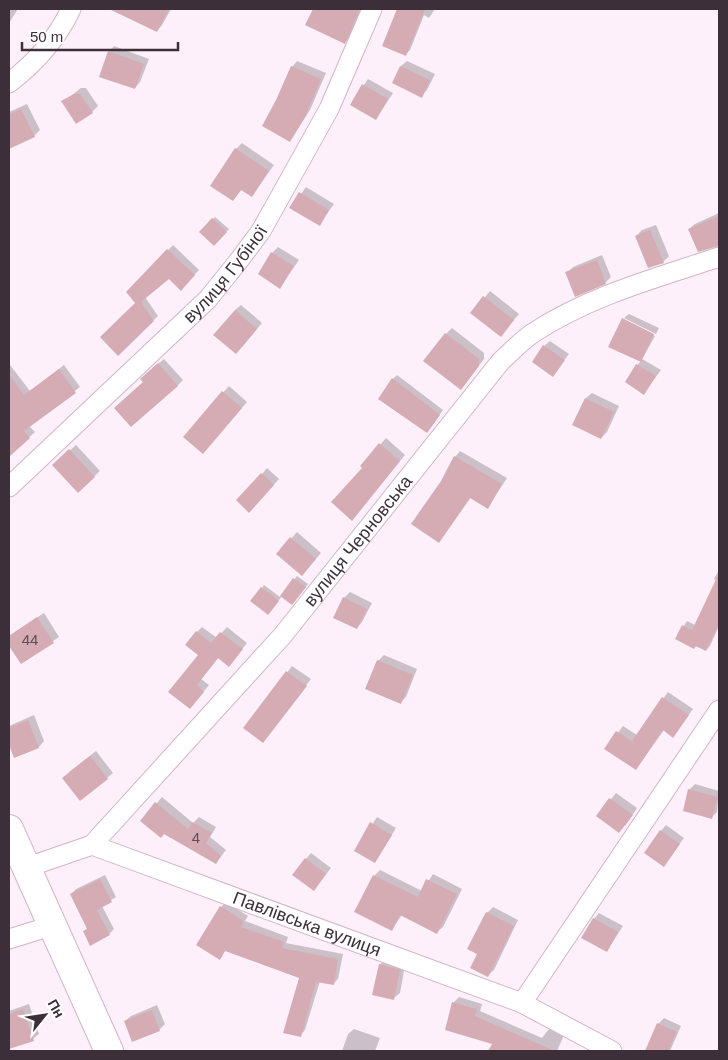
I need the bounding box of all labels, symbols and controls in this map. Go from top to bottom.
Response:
scale bar [22,20,179,52]
text: 50 m [30,28,63,45]
street label: вулиця Губіної [179,222,272,327]
street label: вулиця Черновська [300,471,417,610]
house number: 44 [22,631,38,648]
house number: 4 [192,829,200,846]
street label: Павлівська вулиця [230,888,384,960]
north arrow [20,990,70,1040]
text: Пн [45,996,68,1021]

